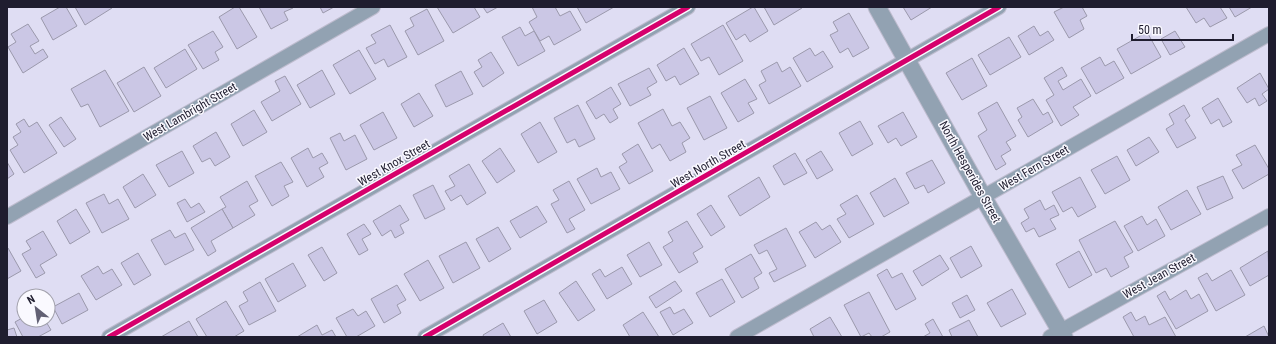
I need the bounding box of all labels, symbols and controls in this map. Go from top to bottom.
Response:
scale bar [1132,16,1233,42]
text: 50 m [1138,23,1162,37]
street label: West Lambright Street [141,79,239,144]
street label: North Hesperides Street [936,119,1004,226]
street label: West Knox Street [356,137,433,189]
street label: West North Street [668,137,748,191]
street label: West Fern Street [997,142,1072,194]
street label: West Jean Street [1121,250,1198,302]
north arrow [16,288,56,328]
text: N [25,292,38,307]

